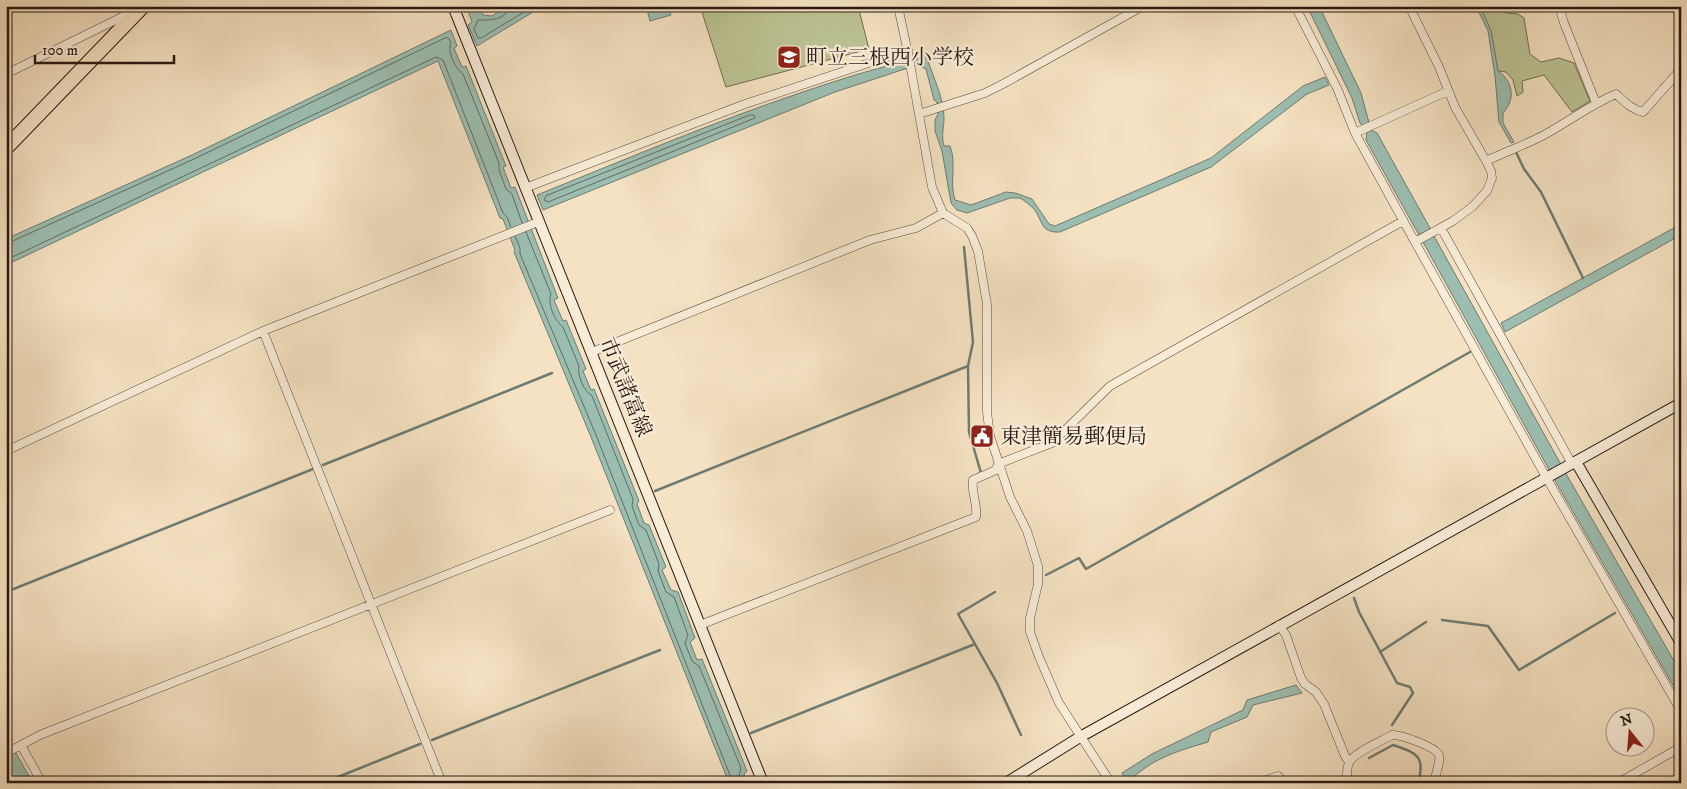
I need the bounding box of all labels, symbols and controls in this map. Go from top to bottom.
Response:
scale bar [35,32,174,64]
text: 100 m [42,41,78,60]
school or university icon: 町立三根西小学校 [776,44,802,70]
place label: 町立三根西小学校 [806,45,974,71]
street label: 市武諸富線 [593,334,657,441]
public building icon: 東津簡易郵便局 [969,423,995,449]
place label: 東津簡易郵便局 [1000,424,1147,450]
north arrow [1604,706,1654,756]
text: N [1618,710,1635,731]

